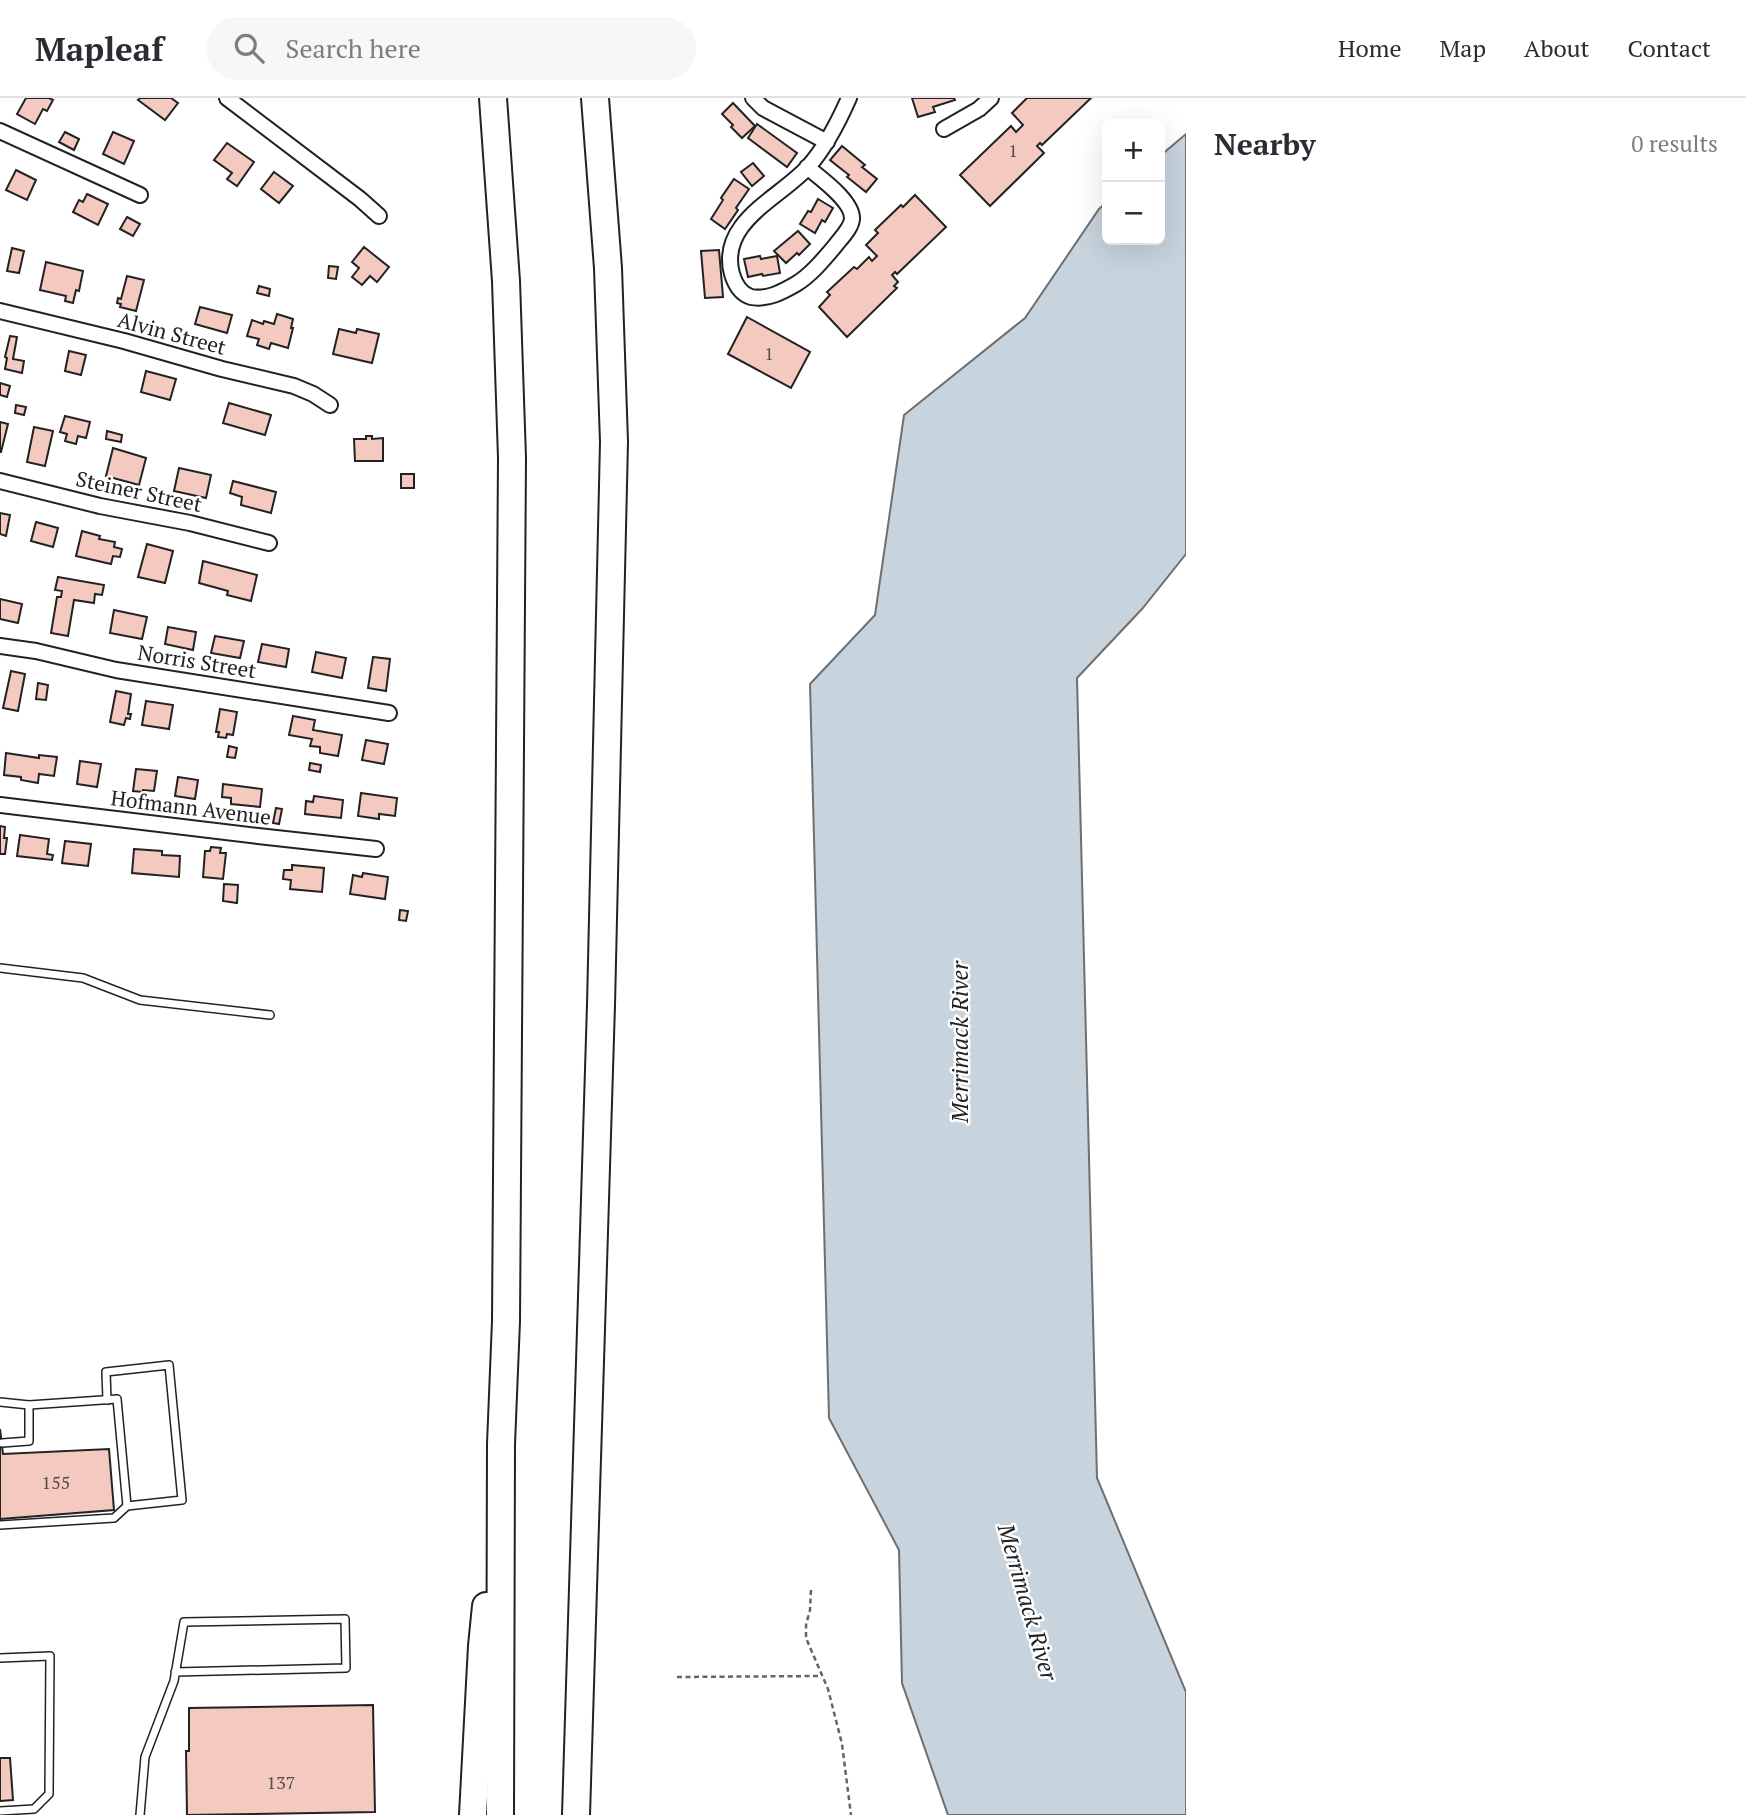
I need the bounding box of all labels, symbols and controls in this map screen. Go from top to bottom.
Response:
search box [206,17,696,80]
text: Mapleaf [35,27,164,70]
icon: search [230,29,268,67]
text: Search here [286,31,421,65]
text: Home [1338,32,1402,64]
text: Map [1440,32,1486,64]
text: About [1524,32,1590,64]
text: Contact [1628,32,1711,64]
map controls [1102,119,1165,245]
button: + [1102,119,1165,182]
text: Nearby [1214,124,1316,164]
text: 0 results [1631,128,1718,159]
house number: 1 [1008,138,1018,162]
button: − [1102,182,1165,245]
street label: Alvin Street [115,305,230,361]
house number: 1 [764,341,774,365]
street label: Steiner Street [73,464,205,518]
street label: Norris Street [136,638,258,684]
street label: Hofmann Avenue [109,783,273,831]
water label: Merrimack River [944,960,975,1124]
house number: 155 [42,1470,70,1494]
water label: Merrimack River [991,1519,1065,1685]
house number: 137 [267,1770,295,1794]

